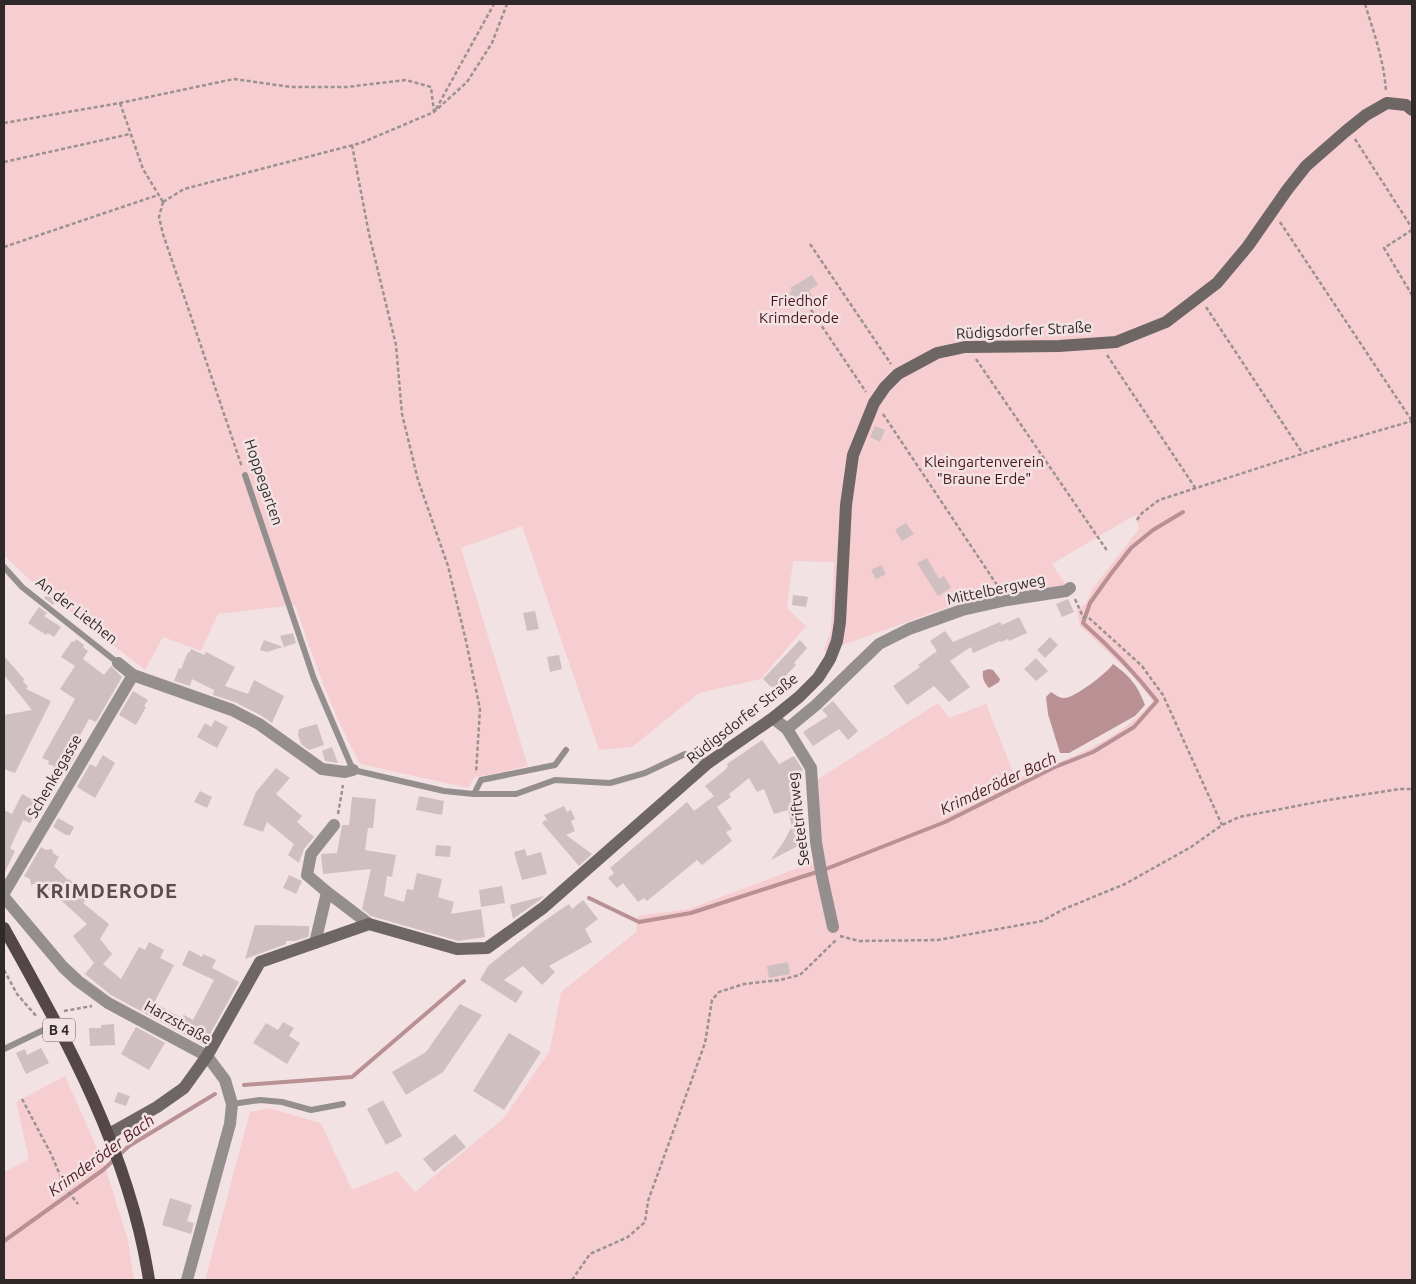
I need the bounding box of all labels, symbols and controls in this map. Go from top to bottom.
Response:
park label: Friedhof Krimderode [759,292,839,326]
street label: Rüdigsdorfer Straße [956,318,1092,342]
street label: Hoppegarten [241,437,287,527]
park label: Kleingartenverein "Braune Erde" [924,453,1044,487]
street label: Mittelbergweg [945,570,1047,608]
street label: An der Liethen [33,573,121,647]
street label: Rüdigsdorfer Straße [683,669,801,767]
street label: Schenkegasse [23,731,85,821]
water label: Krimderöder Bach [937,748,1059,818]
street label: Seetetriftweg [784,771,812,867]
district label: KRIMDERODE [36,879,178,902]
street label: Harzstraße [142,997,214,1047]
road number: B 4 [43,1018,75,1042]
water label: Krimderöder Bach [44,1110,158,1200]

